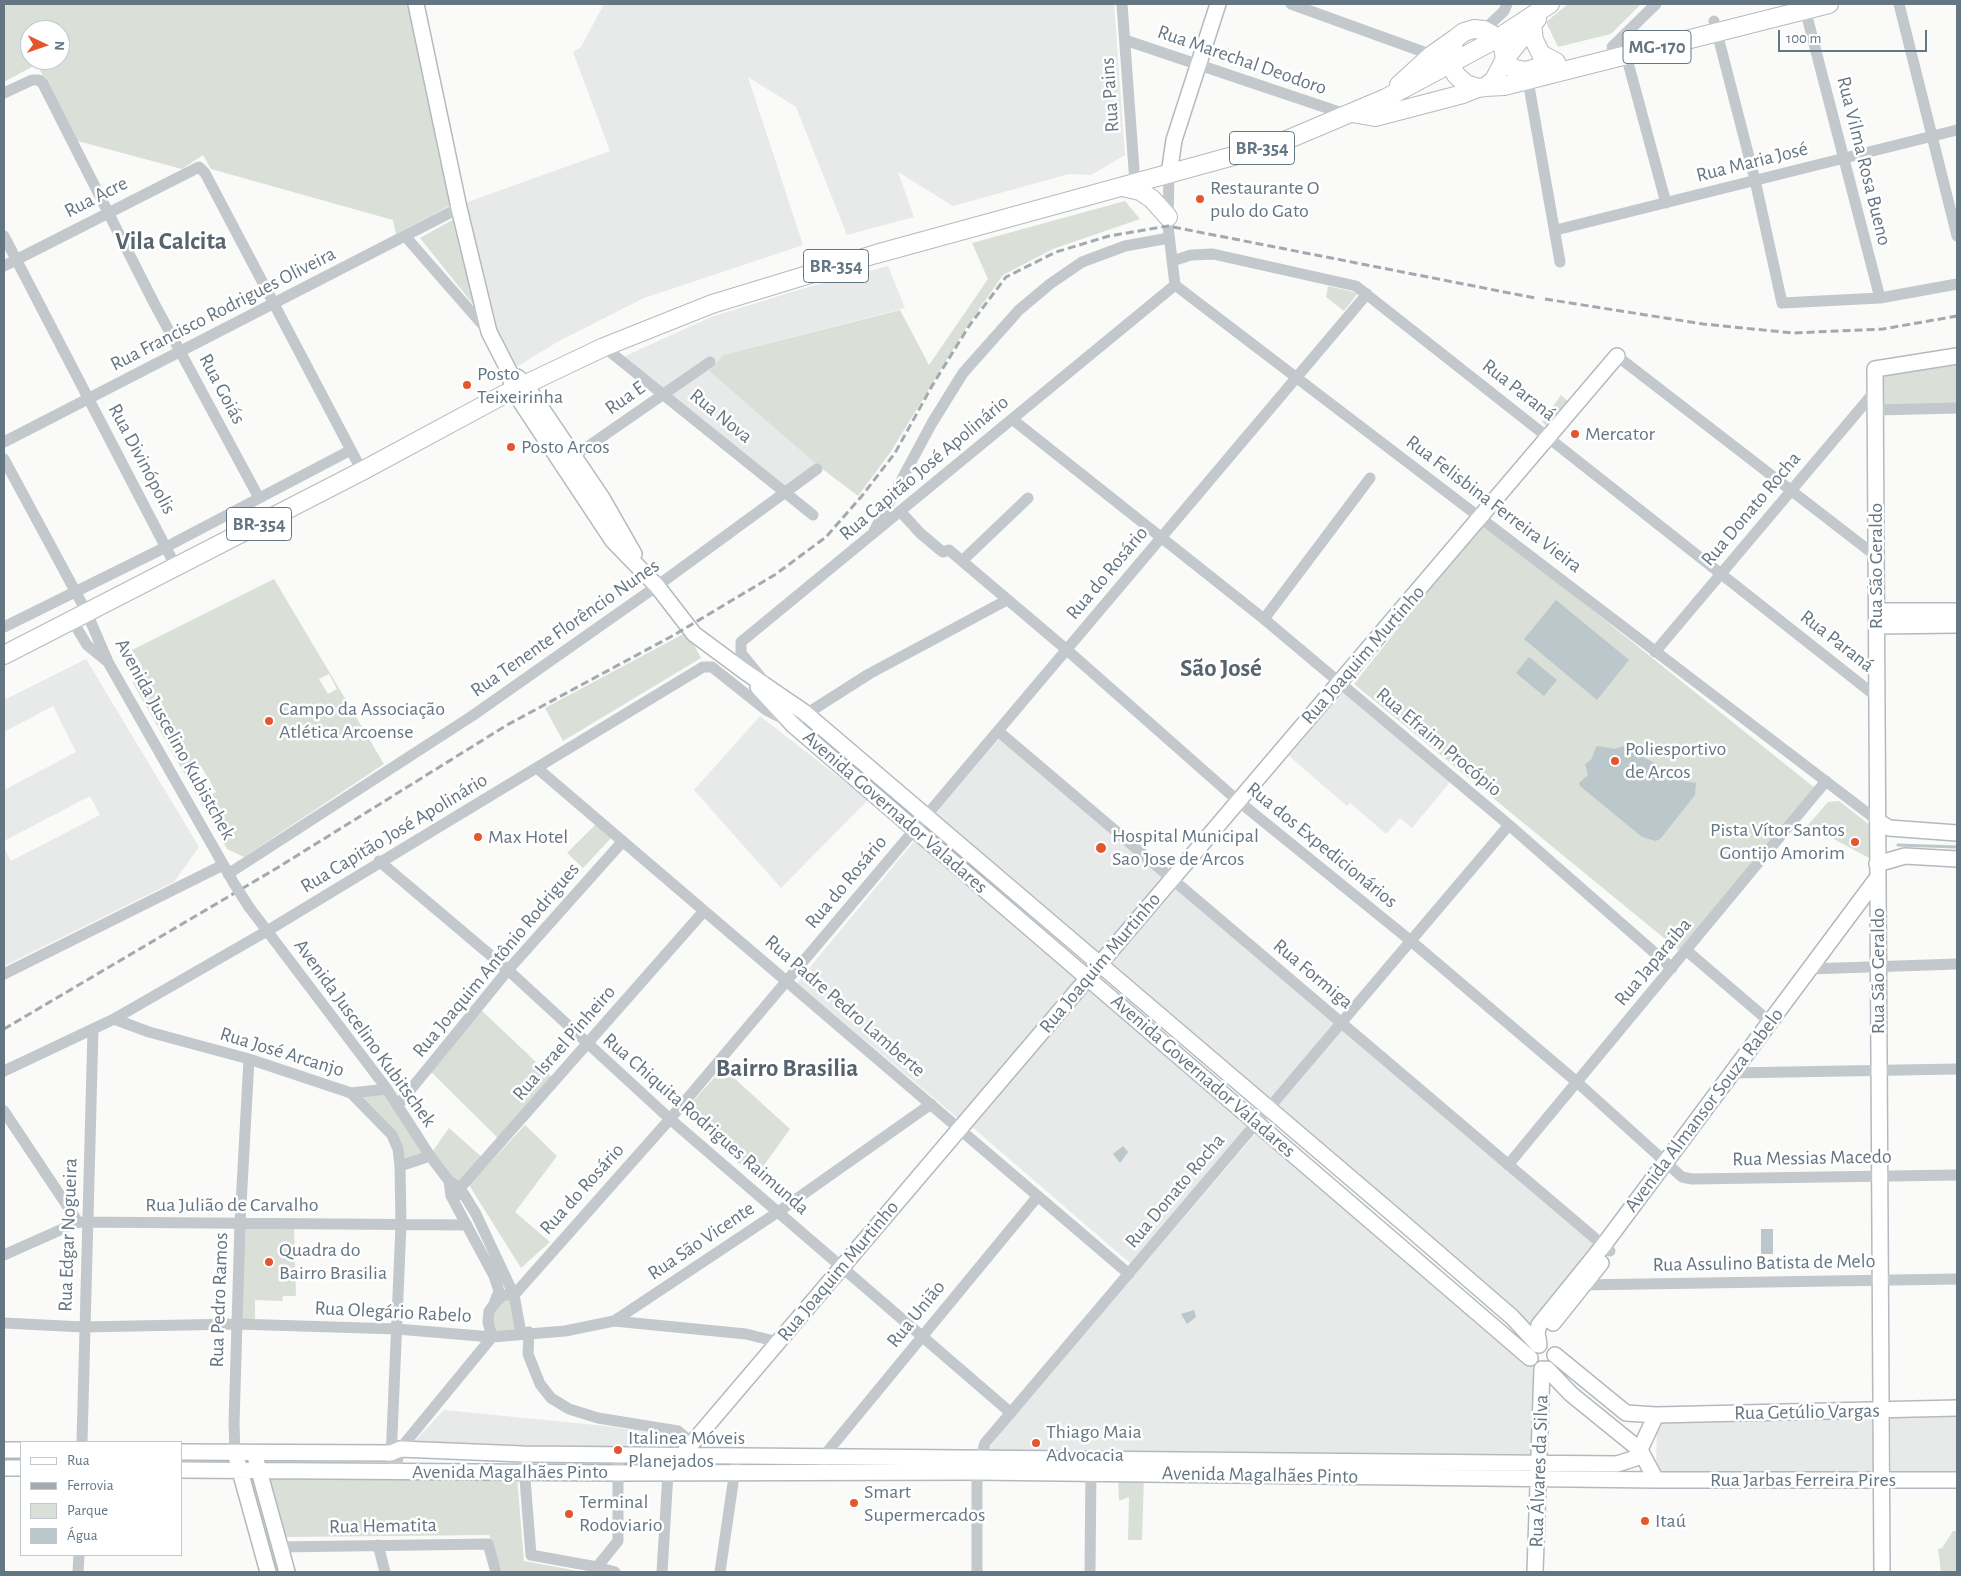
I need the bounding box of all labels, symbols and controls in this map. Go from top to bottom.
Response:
north arrow [20,20,70,70]
street label: Rua Marechal Deodoro [1154,20,1330,100]
scale bar [1781,20,1930,52]
road number: MG-170 [1623,31,1691,64]
text: 100 m [1786,31,1821,46]
text: N [52,40,66,51]
street label: Rua Pains [1095,57,1125,133]
street label: Rua Vilma Rosa Bueno [1831,74,1897,248]
road number: BR-354 [1230,132,1294,164]
street label: Rua Maria José [1694,137,1810,187]
street label: Rua Acre [60,171,132,223]
place label: Restaurante O pulo do Gato [1210,176,1320,223]
marker: Restaurante O pulo do Gato [1194,193,1206,205]
district label: Vila Calcita [115,226,227,256]
street label: Rua Francisco Rodrigues Oliveira [106,242,340,376]
road number: BR-354 [804,250,868,282]
street label: Rua Goiás [193,350,251,428]
street label: Rua Paraná [1477,354,1561,426]
place label: Posto Teixeirinha [477,362,563,409]
street label: Rua E [600,376,650,420]
marker: Posto Teixeirinha [461,379,473,391]
street label: Rua Nova [685,384,757,448]
street label: Rua Capitão José Apolinário [834,390,1014,546]
street label: Rua Divinópolis [103,400,181,518]
place label: Mercator [1585,422,1655,446]
marker: Mercator [1569,428,1581,440]
street label: Rua Felisbina Ferreira Vieira [1401,430,1587,578]
place label: Posto Arcos [521,435,610,459]
marker: Posto Arcos [505,441,517,453]
street label: Rua Donato Rocha [1696,447,1806,571]
street label: Rua São Geraldo [1864,503,1888,629]
road number: BR-354 [226,508,292,540]
street label: Rua do Rosário [1061,521,1153,625]
street label: Rua Tenente Florêncio Nunes [466,554,664,702]
street label: Rua Joaquim Murtinho [1296,581,1430,729]
street label: Rua Paraná [1795,605,1879,677]
street label: Avenida Juscelino Kubistchek [110,634,240,844]
district label: São José [1180,653,1262,683]
street label: Rua Efraim Procópio [1371,682,1507,802]
place label: Campo da Associação Atlética Arcoense [279,697,445,744]
marker: Campo da Associação Atlética Arcoense [263,715,275,727]
street label: Avenida Governador Valadares [798,725,992,899]
place label: Poliesportivo de Arcos [1625,737,1726,784]
marker: Poliesportivo de Arcos [1609,755,1621,767]
street label: Rua Capitão José Apolinário [296,768,492,898]
street label: Rua dos Expedicionários [1242,777,1402,913]
place label: Pista Vítor Santos Gontijo Amorim [1710,818,1845,865]
place label: Hospital Municipal Sao Jose de Arcos [1112,824,1259,871]
place label: Max Hotel [488,825,568,849]
street label: Rua do Rosário [800,830,892,934]
marker: Max Hotel [472,831,484,843]
marker: Pista Vítor Santos Gontijo Amorim [1849,836,1861,848]
marker: Hospital Municipal Sao Jose de Arcos [1094,841,1108,855]
street label: Rua Joaquim Antônio Rodrigues [407,858,585,1062]
street label: Rua Joaquim Murtinho [1034,888,1166,1038]
street label: Rua São Geraldo [1866,908,1890,1034]
street label: Rua Japaraiba [1609,913,1697,1011]
street label: Rua Padre Pedro Lamberte [760,930,930,1082]
street label: Avenida Juscelino Kubitschek [289,934,441,1132]
street label: Rua Formiga [1268,934,1358,1014]
street label: Rua Israel Pinheiro [507,980,621,1106]
street label: Avenida Governador Valadares [1106,989,1300,1163]
street label: Avenida Almansor Souza Rabelo [1619,1003,1789,1217]
street label: Rua José Arcanjo [217,1022,347,1082]
street label: Rua Chiquita Rodrigues Raimunda [598,1028,814,1220]
district label: Bairro Brasilia [716,1053,858,1083]
street label: Rua Donato Rocha [1120,1129,1230,1253]
street label: Rua do Rosário [535,1138,629,1240]
street label: Rua Messias Macedo [1732,1145,1892,1171]
street label: Rua Edgar Nogueira [53,1158,83,1312]
street label: Rua Julião de Carvalho [145,1193,319,1217]
street label: Rua Joaquim Murtinho [772,1196,904,1346]
street label: Rua São Vicente [643,1197,759,1285]
street label: Rua Pedro Ramos [205,1232,233,1368]
place label: Quadra do Bairro Brasilia [279,1238,387,1285]
street label: Rua Assulino Batista de Melo [1652,1249,1876,1277]
marker: Quadra do Bairro Brasilia [263,1256,275,1268]
street label: Rua União [882,1275,950,1353]
street label: Rua Olegário Rabelo [314,1296,472,1328]
street label: Rua Álvares da Silva [1524,1394,1554,1548]
street label: Rua Getúlio Vargas [1734,1399,1880,1425]
place label: Thiago Maia Advocacia [1046,1420,1142,1467]
place label: Italinea Móveis Planejados [628,1426,745,1473]
marker: Thiago Maia Advocacia [1030,1437,1042,1449]
legend [20,1441,182,1556]
marker: Italinea Móveis Planejados [612,1444,624,1456]
text: Rua [67,1453,90,1468]
street label: Avenida Magalhães Pinto [412,1460,608,1484]
street label: Avenida Magalhães Pinto [1162,1461,1358,1489]
street label: Rua Jarbas Ferreira Pires [1710,1468,1896,1492]
text: Ferrovia [67,1478,114,1493]
place label: Smart Supermercados [864,1480,985,1527]
place label: Terminal Rodoviario [579,1490,663,1537]
marker: Smart Supermercados [848,1497,860,1509]
text: Parque [67,1503,108,1518]
marker: Terminal Rodoviario [563,1508,575,1520]
place label: Itaú [1655,1509,1686,1533]
street label: Rua Hematita [329,1513,437,1539]
marker: Itaú [1639,1515,1651,1527]
text: Água [67,1528,98,1543]

